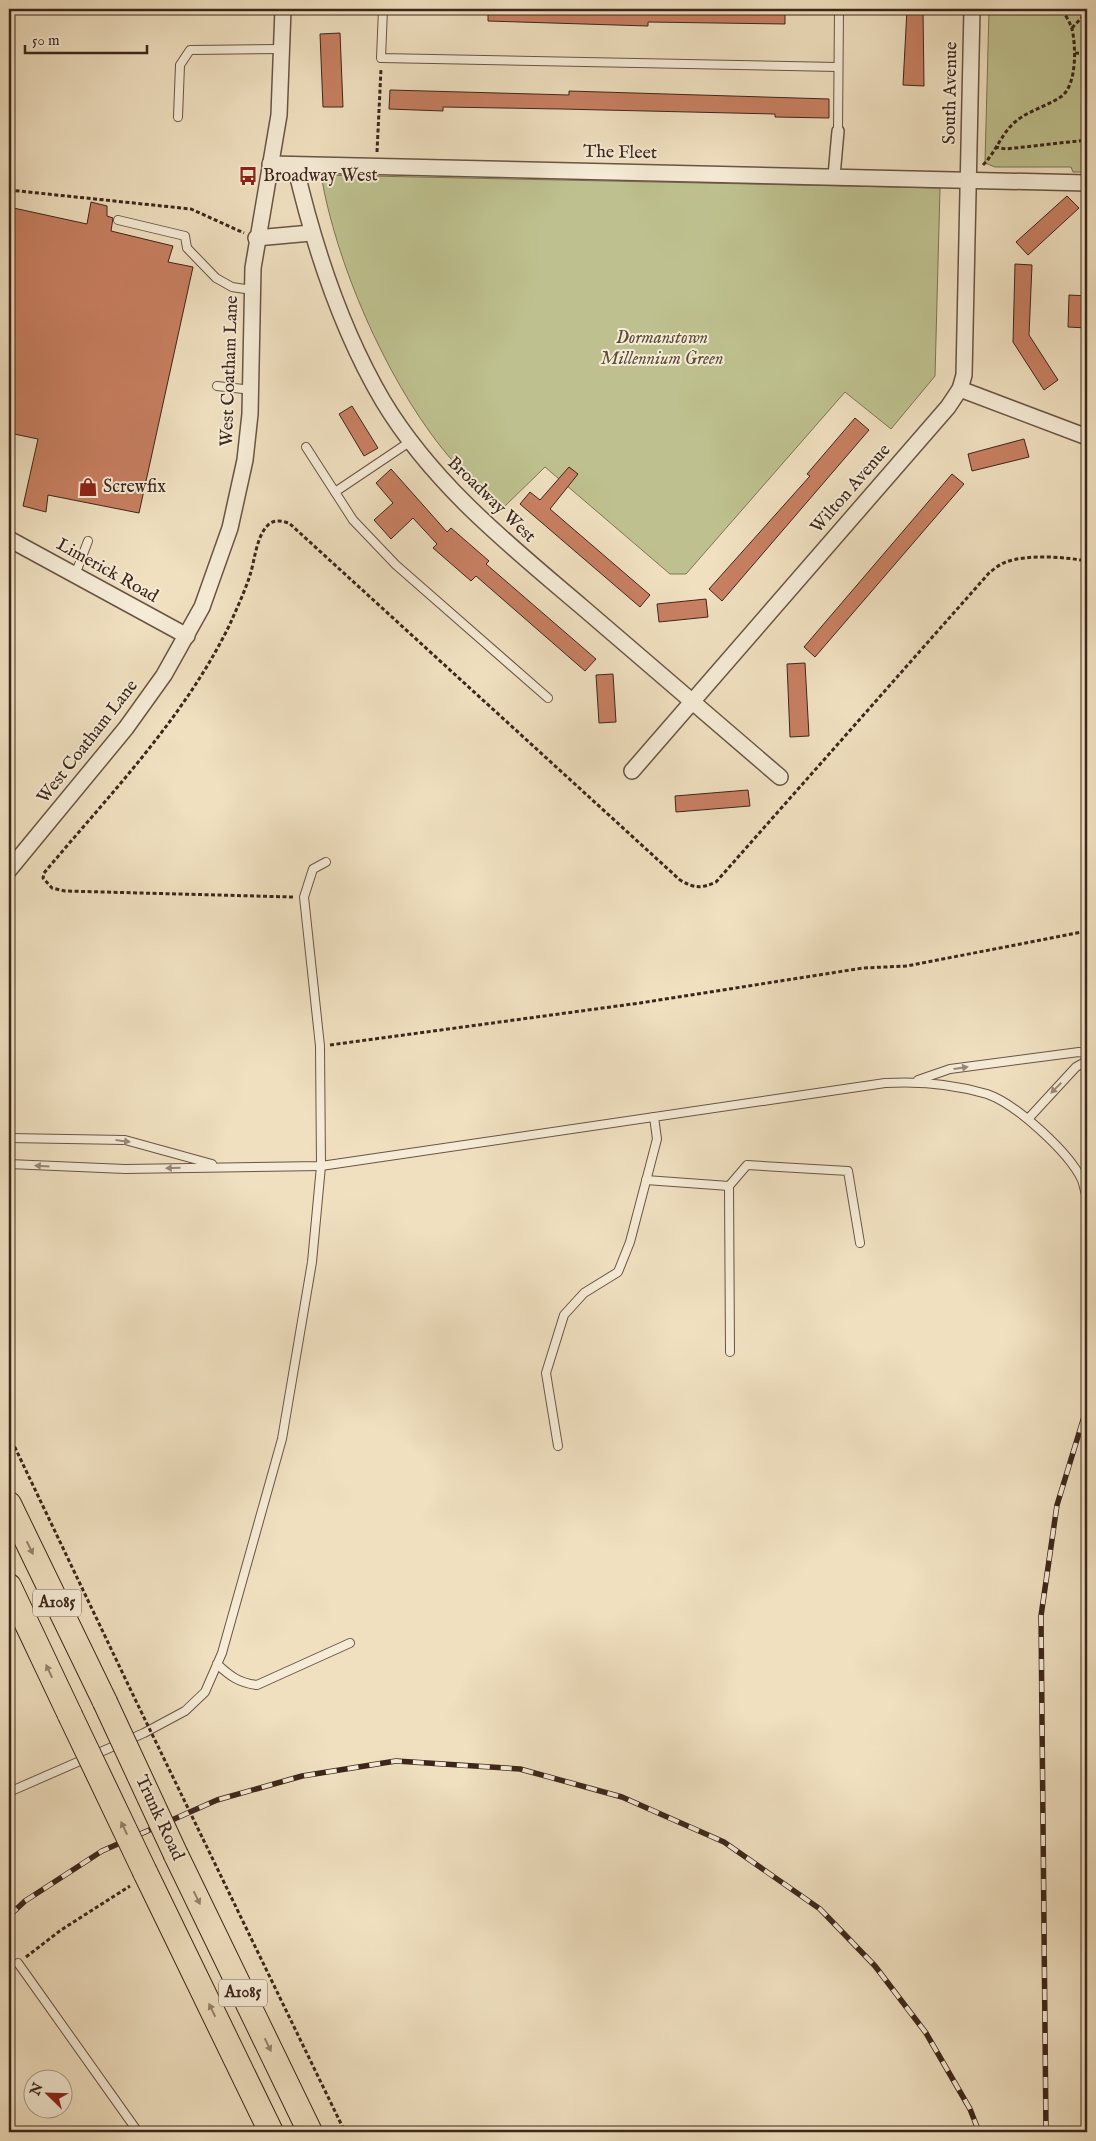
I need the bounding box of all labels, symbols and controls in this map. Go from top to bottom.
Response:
scale bar [25,22,148,54]
text: 50 m [32,31,60,50]
street label: South Avenue [939,41,963,145]
street label: The Fleet [583,141,657,165]
bus stop icon: Broadway West [237,165,259,187]
place label: Broadway West [263,165,378,188]
street label: West Coatham Lane [216,295,244,447]
park label: Dormanstown Millennium Green [601,327,723,371]
street label: Wilton Avenue [806,439,896,539]
street label: Broadway West [442,452,540,548]
shop icon: Screwfix [77,476,99,498]
place label: Screwfix [103,476,166,499]
street label: Limerick Road [52,534,162,609]
street label: West Coatham Lane [32,675,144,809]
one-way arrow [953,1064,969,1072]
one-way arrow [1050,1082,1062,1094]
one-way arrow [116,1137,132,1145]
one-way arrow [34,1162,50,1170]
one-way arrow [165,1164,181,1172]
one-way arrow [26,1540,34,1555]
road number: A1085 [33,1590,81,1616]
one-way arrow [45,1664,53,1678]
street label: Trunk Road [129,1772,189,1865]
one-way arrow [119,1821,127,1835]
one-way arrow [193,1891,202,1906]
road number: A1085 [219,1980,267,2006]
one-way arrow [207,2003,215,2017]
one-way arrow [264,2038,272,2052]
north arrow [22,2068,72,2118]
text: N [26,2080,48,2099]

